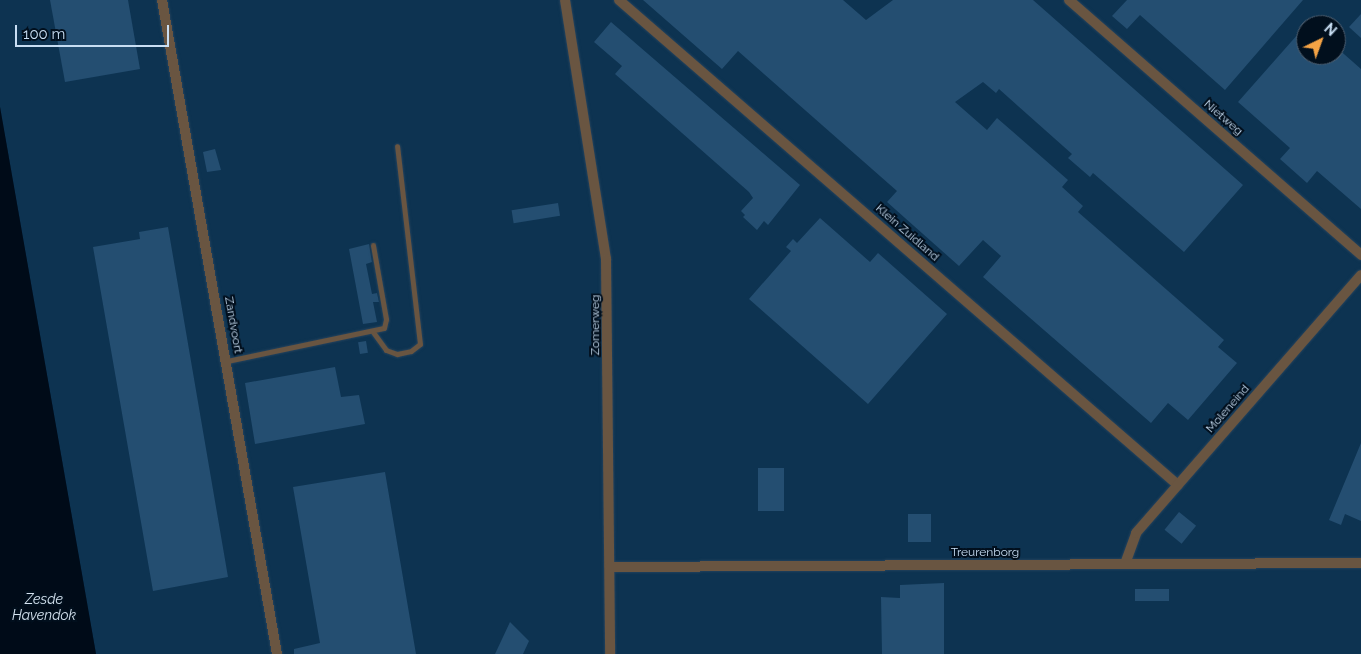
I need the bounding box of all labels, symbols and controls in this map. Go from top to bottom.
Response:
scale bar [18,15,171,47]
north arrow [1296,15,1346,65]
text: N [1321,20,1340,39]
text: 100 m [23,25,65,43]
street label: Nietweg [1201,97,1245,139]
street label: Klein Zuidland [872,201,942,265]
street label: Zomerweg [589,295,603,355]
street label: Zandvoort [221,296,245,354]
street label: Moleneind [1203,382,1253,436]
street label: Treurenborg [951,546,1019,560]
water label: Zesde Havendok [12,591,76,624]

